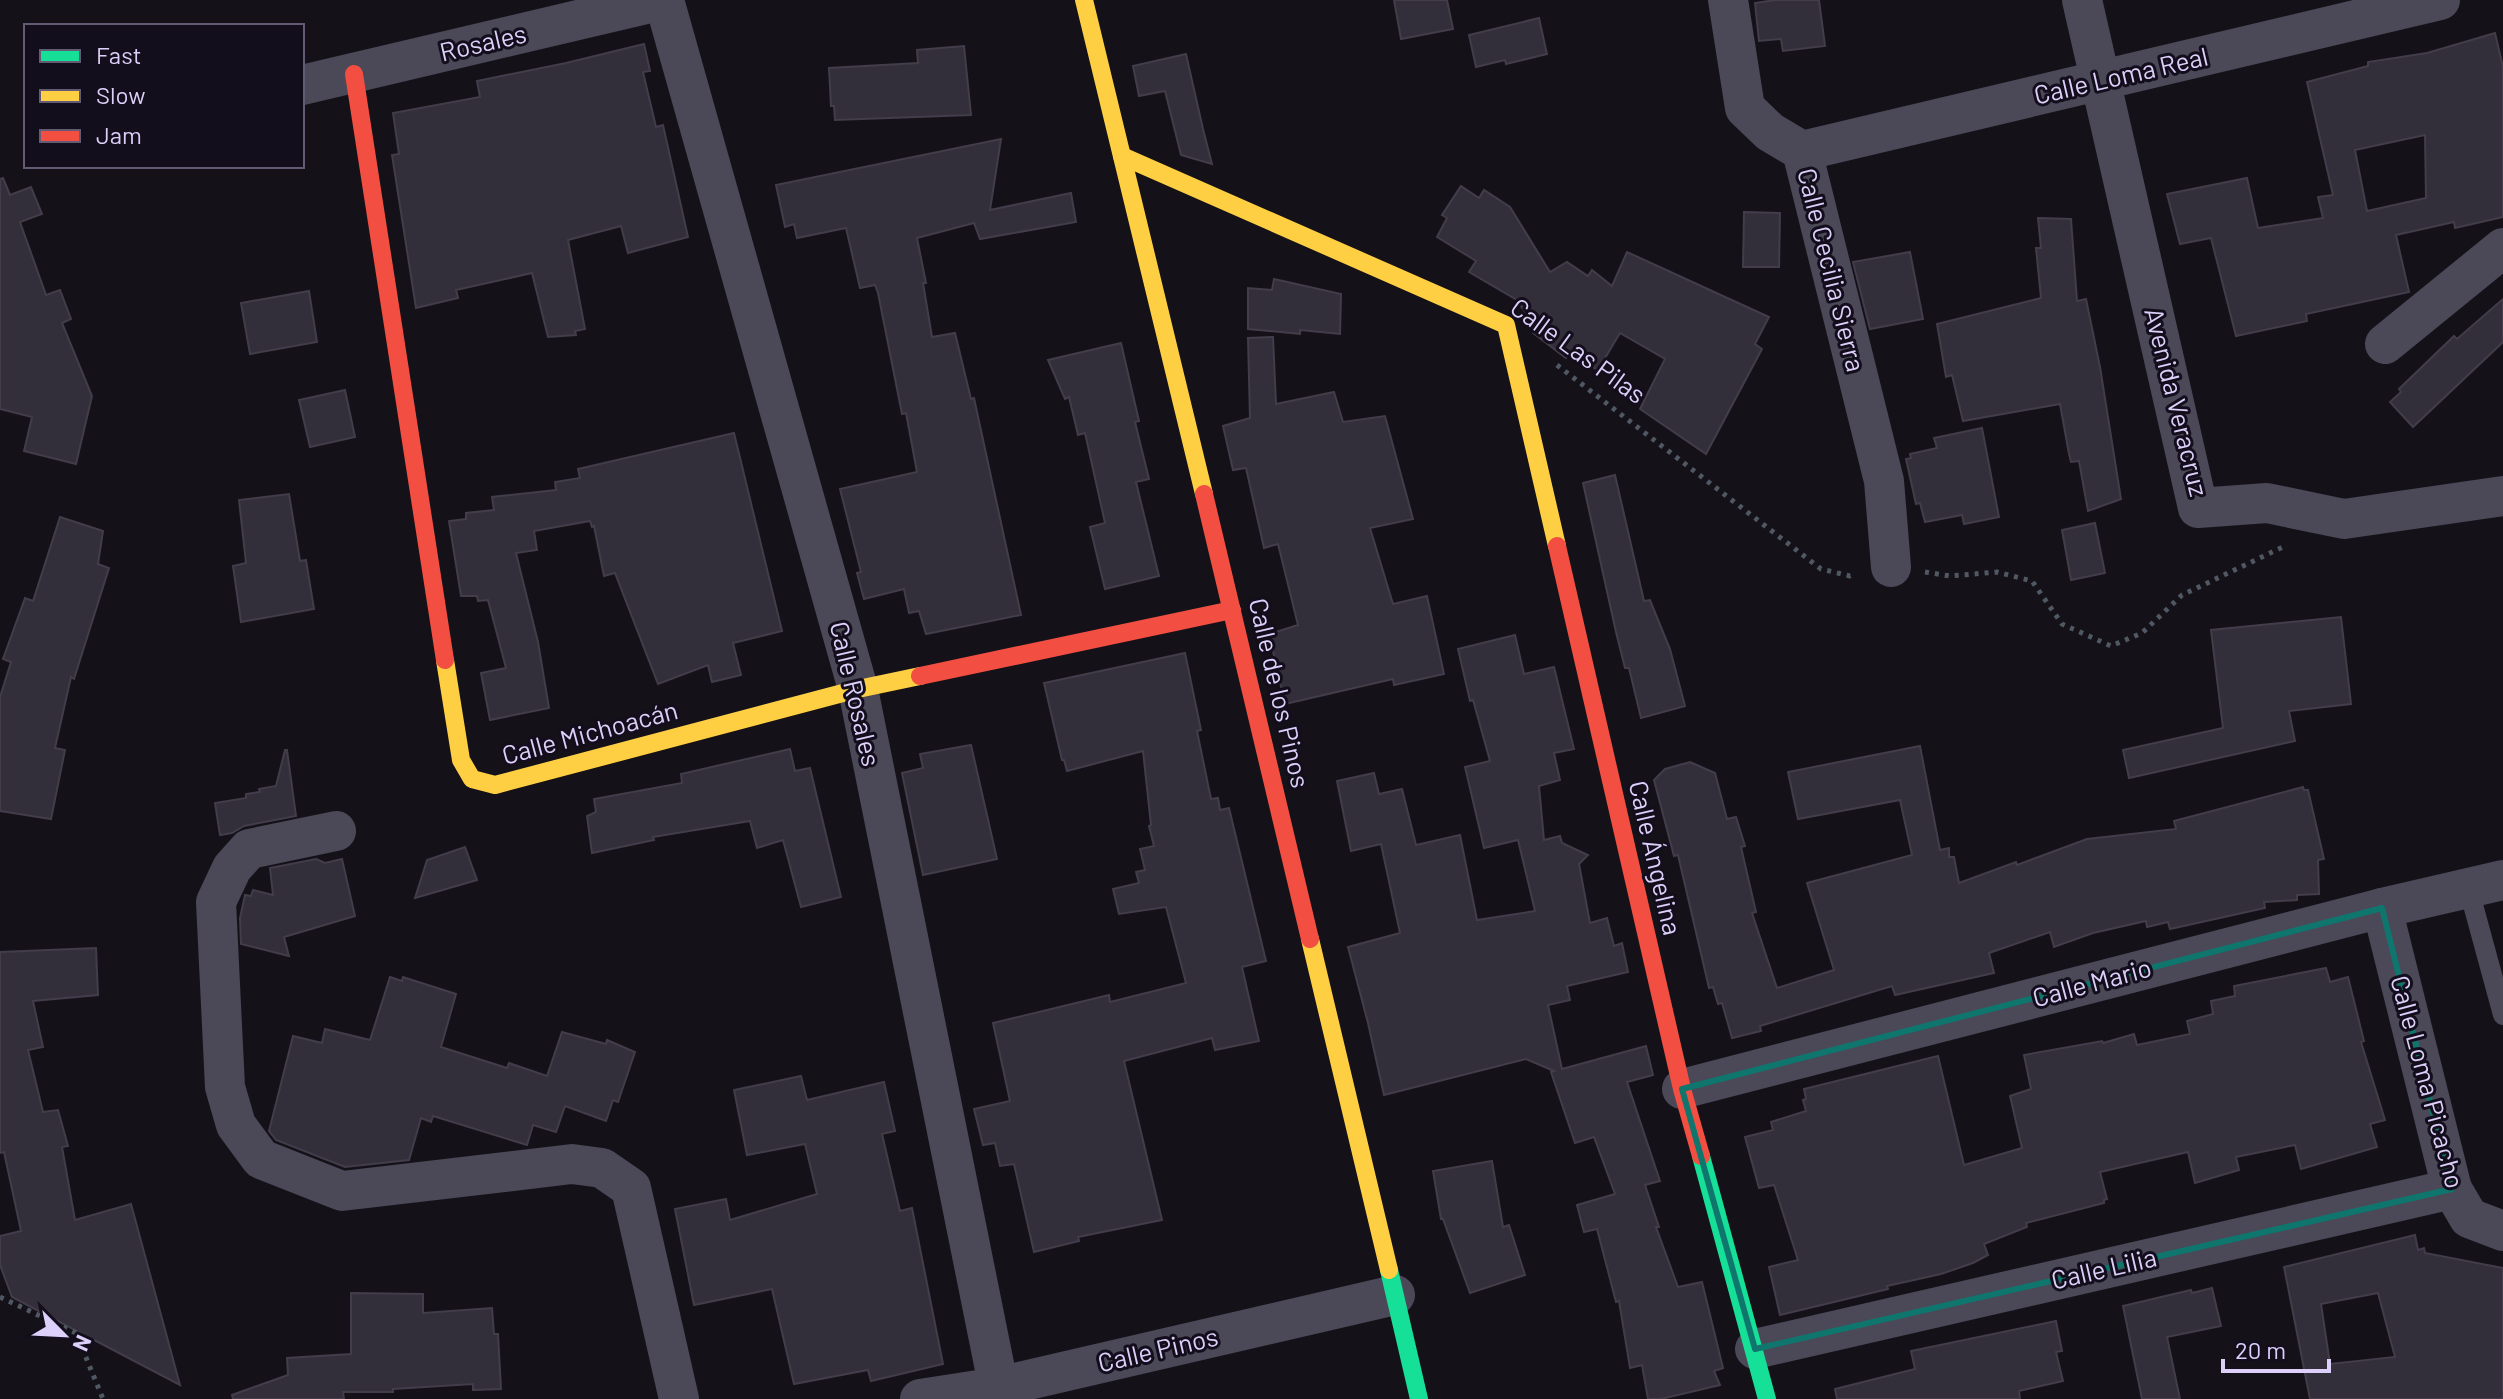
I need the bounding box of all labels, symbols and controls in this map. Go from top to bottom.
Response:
street label: Rosales [436,17,529,67]
legend [24,24,304,168]
street label: Calle Loma Real [2031,39,2211,110]
text: Fast [96,40,141,69]
text: Slow [96,80,145,109]
text: Jam [96,120,142,149]
street label: Calle Cecilia Sierra [1792,165,1873,375]
street label: Calle Las Pilas [1505,290,1652,409]
street label: Avenida Veracruz [2139,304,2216,499]
street label: Calle de los Pinos [1244,595,1317,790]
street label: Calle Rosales [825,618,888,769]
street label: Calle Michoacán [498,693,681,770]
street label: Calle Ángelina [1624,777,1689,938]
street label: Calle Mario [2029,951,2155,1012]
street label: Calle Loma Picacho [2385,972,2472,1191]
street label: Calle Lilia [2048,1240,2159,1295]
north arrow [24,1295,104,1375]
street label: Calle Pinos [1095,1320,1221,1377]
scale bar [2223,1323,2329,1373]
text: N [68,1332,98,1356]
text: 20 m [2235,1335,2286,1364]

